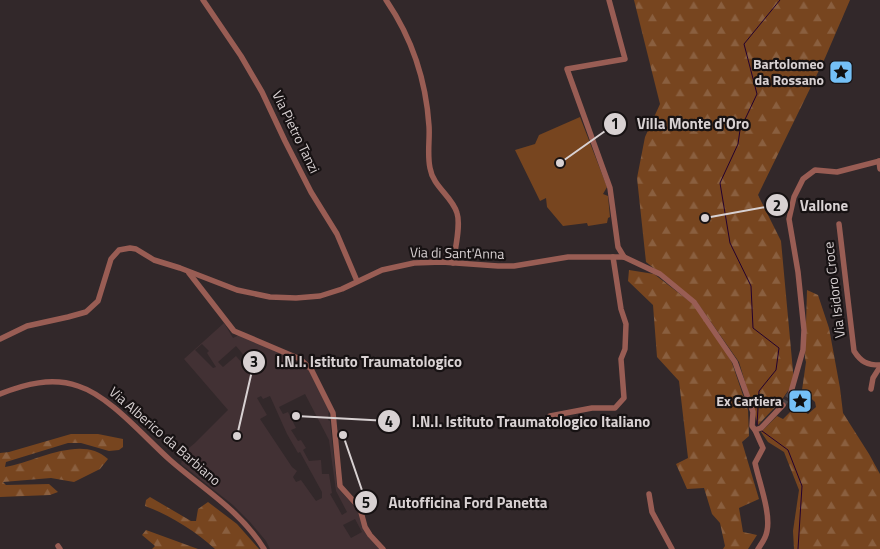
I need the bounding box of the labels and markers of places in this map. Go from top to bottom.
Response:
place label: Bartolomeo da Rossano [753,53,824,90]
place icon: Bartolomeo da Rossano [828,59,854,85]
callout: Villa Monte d'Oro [602,109,760,139]
callout: Vallone [765,190,858,220]
callout: I.N.I. Istituto Traumatologico [241,347,472,377]
place icon: Ex Cartiera [787,388,813,414]
place label: Ex Cartiera [716,390,782,411]
callout: I.N.I. Istituto Traumatologico Italiano [377,406,660,436]
callout: Autofficina Ford Panetta [354,487,558,517]

